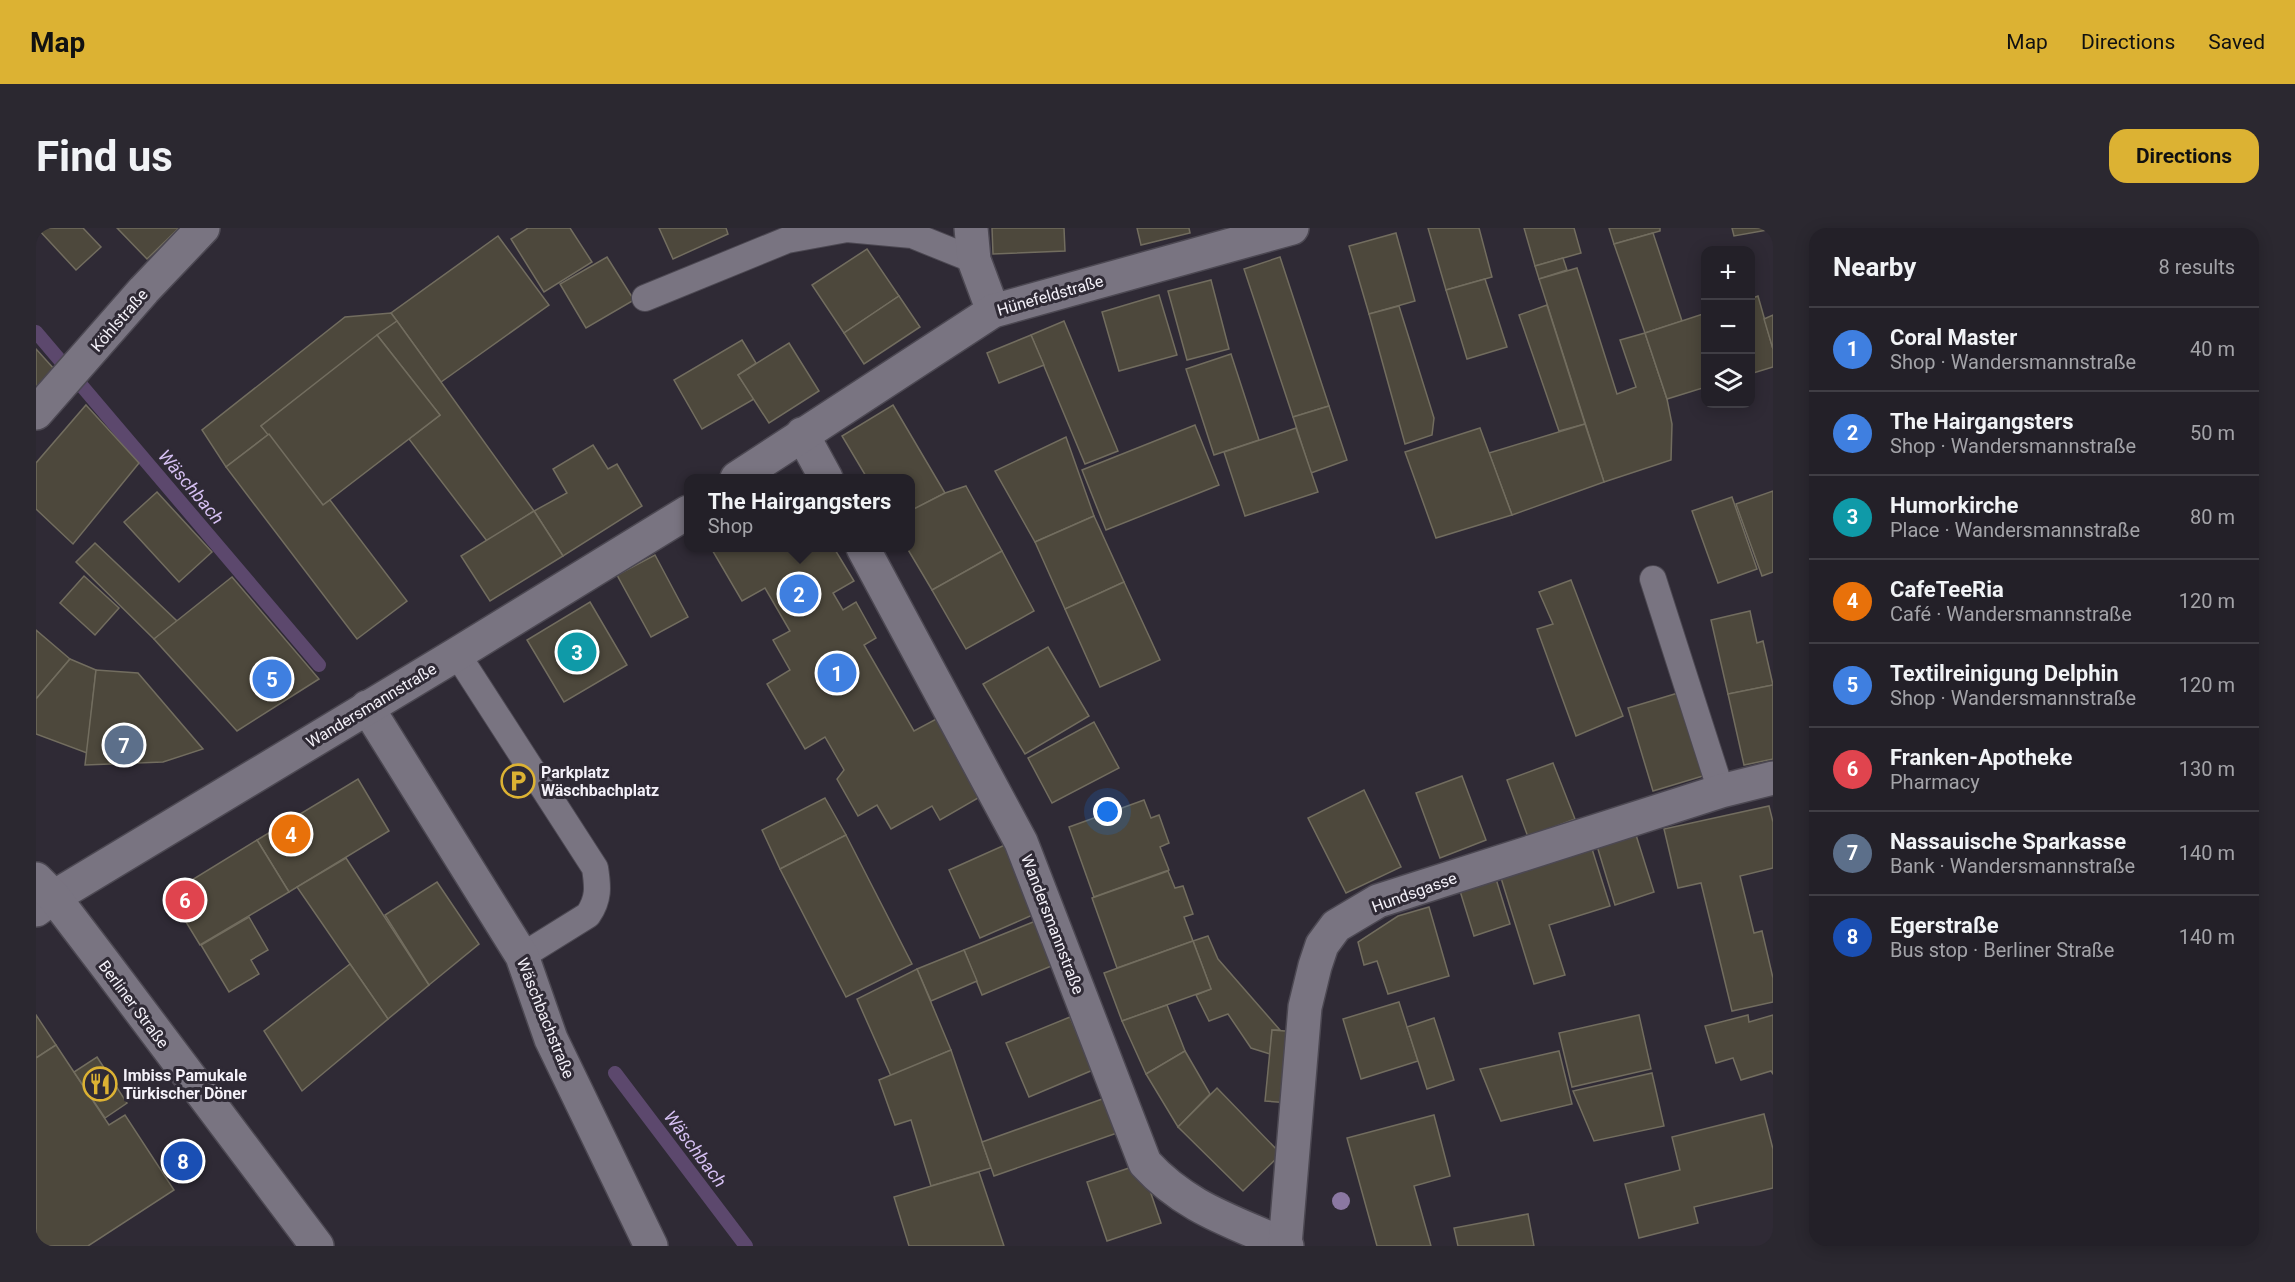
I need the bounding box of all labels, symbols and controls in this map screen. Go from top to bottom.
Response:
text: Map [30,26,85,59]
text: Map [2006,30,2048,54]
text: Directions [2081,30,2175,54]
text: Saved [2208,30,2265,54]
button: Directions [2109,129,2259,183]
text: Find us [36,132,173,181]
map controls [1701,246,1755,408]
button: + [1701,246,1755,300]
text: Nearby [1833,252,1916,282]
text: 8 results [2159,255,2235,279]
street label: Hünefeldstraße [995,271,1105,320]
street label: Köhlstraße [87,285,152,356]
button: − [1701,300,1755,354]
text: Coral Master [1890,325,2017,350]
text: 1 [1847,337,1858,361]
text: 40 m [2190,337,2235,361]
text: Shop · Wandersmannstraße [1890,350,2136,374]
button: layers [1701,354,1755,408]
text: The Hairgangsters [1890,409,2074,434]
text: 2 [1847,421,1858,445]
text: 50 m [2190,421,2235,445]
text: Shop · Wandersmannstraße [1890,434,2136,458]
water label: Wäschbach [154,445,229,528]
popup [684,474,915,552]
text: The Hairgangsters [708,489,891,514]
text: Humorkirche [1890,493,2018,518]
text: 3 [1847,505,1858,529]
text: 80 m [2190,505,2235,529]
text: Shop [708,514,753,538]
text: Place · Wandersmannstraße [1890,518,2140,542]
pin: 2 [780,572,819,616]
text: CafeTeeRia [1890,577,2004,602]
text: 4 [1847,589,1858,613]
text: 120 m [2179,589,2235,613]
text: Café · Wandersmannstraße [1890,602,2132,626]
pin: 3 [558,630,596,674]
pin: 1 [818,650,856,696]
pin: 5 [252,656,292,702]
street label: Wandersmannstraße [303,659,440,752]
text: Textilreinigung Delphin [1890,661,2119,686]
text: 5 [1847,673,1858,697]
text: 120 m [2179,673,2235,697]
text: Shop · Wandersmannstraße [1890,686,2136,710]
pin: 7 [104,722,143,768]
text: Franken-Apotheke [1890,745,2072,770]
text: 6 [1847,757,1858,781]
text: 130 m [2179,757,2235,781]
parking icon: Parkplatz Wäschbachplatz [500,763,536,799]
place label: Parkplatz Wäschbachplatz [541,763,659,800]
text: Pharmacy [1890,770,1980,794]
your location [1093,797,1122,826]
pin: 4 [272,812,310,856]
text: Nassauische Sparkasse [1890,829,2126,854]
text: 7 [1847,841,1858,865]
text: 140 m [2179,841,2235,865]
street label: Wandersmannstraße [1017,852,1088,997]
text: Bank · Wandersmannstraße [1890,854,2135,878]
street label: Hundsgasse [1369,868,1459,917]
pin: 6 [166,878,204,922]
text: Egerstraße [1890,913,1999,938]
text: 8 [1847,925,1858,949]
text: 140 m [2179,925,2235,949]
text: Bus stop · Berliner Straße [1890,938,2114,962]
street label: Wäschbachstraße [513,955,578,1081]
street label: Berliner Straße [94,957,173,1052]
restaurant icon: Imbiss Pamukale Türkischer Döner [82,1066,118,1102]
place label: Imbiss Pamukale Türkischer Döner [123,1066,247,1103]
water label: Wäschbach [660,1106,731,1191]
pin: 8 [164,1138,202,1184]

